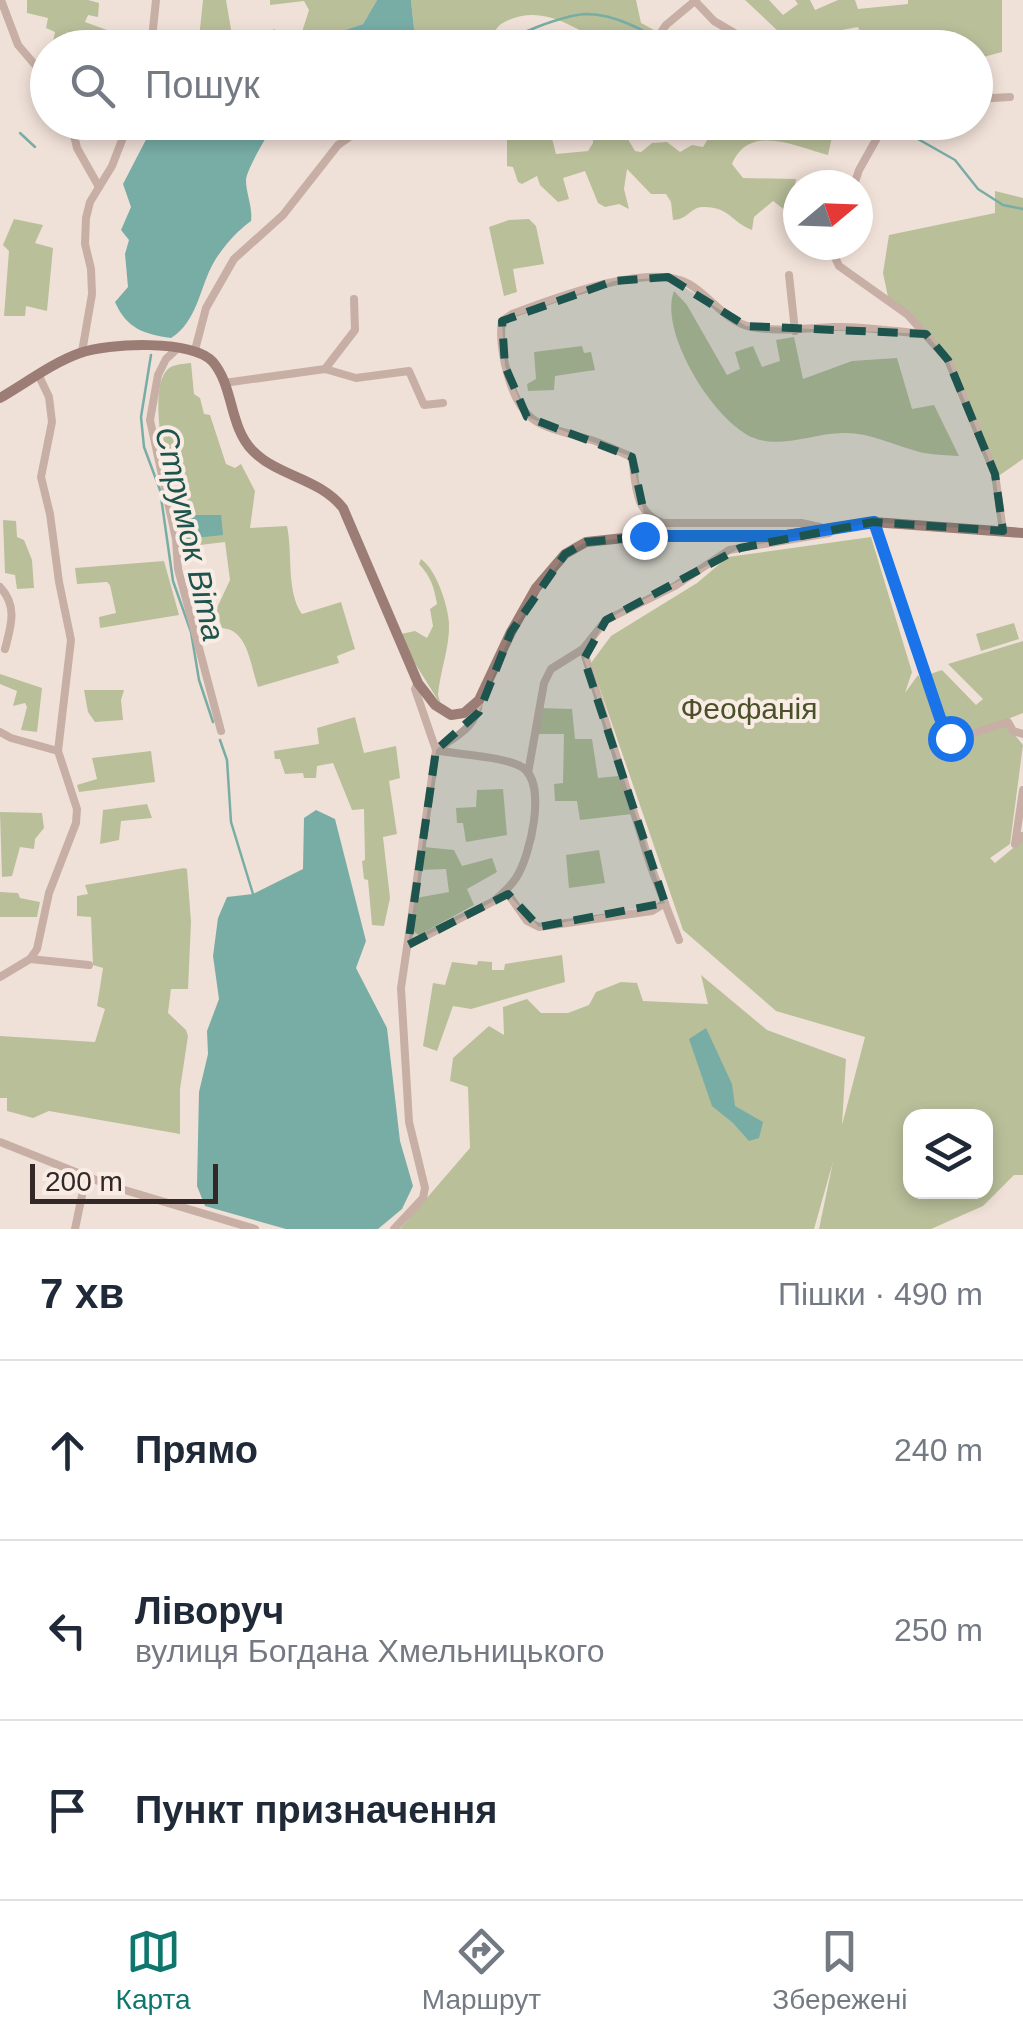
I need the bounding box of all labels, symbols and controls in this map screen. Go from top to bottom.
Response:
search box [30,30,993,140]
icon: search [65,58,120,113]
text: Пошук [145,64,260,106]
north arrow [783,170,873,260]
water label: Струмок Віта [148,424,232,644]
route end [622,514,668,560]
park label: Феофанія [680,692,818,725]
route start [928,716,974,762]
map controls [903,1109,993,1199]
button: layers [903,1109,993,1199]
scale bar [30,1159,218,1204]
text: 200 m [45,1166,123,1197]
text: 7 хв [40,1270,124,1317]
text: Пішки · 490 m [778,1276,983,1312]
icon: ahead [40,1423,95,1478]
text: Прямо [135,1429,258,1471]
text: 240 m [894,1432,983,1468]
text: Ліворуч [135,1590,284,1632]
icon: left [40,1603,95,1658]
text: 250 m [894,1612,983,1648]
text: вулиця Богдана Хмельницького [135,1633,604,1669]
icon: arrive [40,1783,95,1838]
text: Пункт призначення [135,1789,497,1831]
tab: Карта [116,1924,191,2016]
tab: Маршрут [422,1924,541,2016]
tab: Збережені [772,1924,907,2016]

